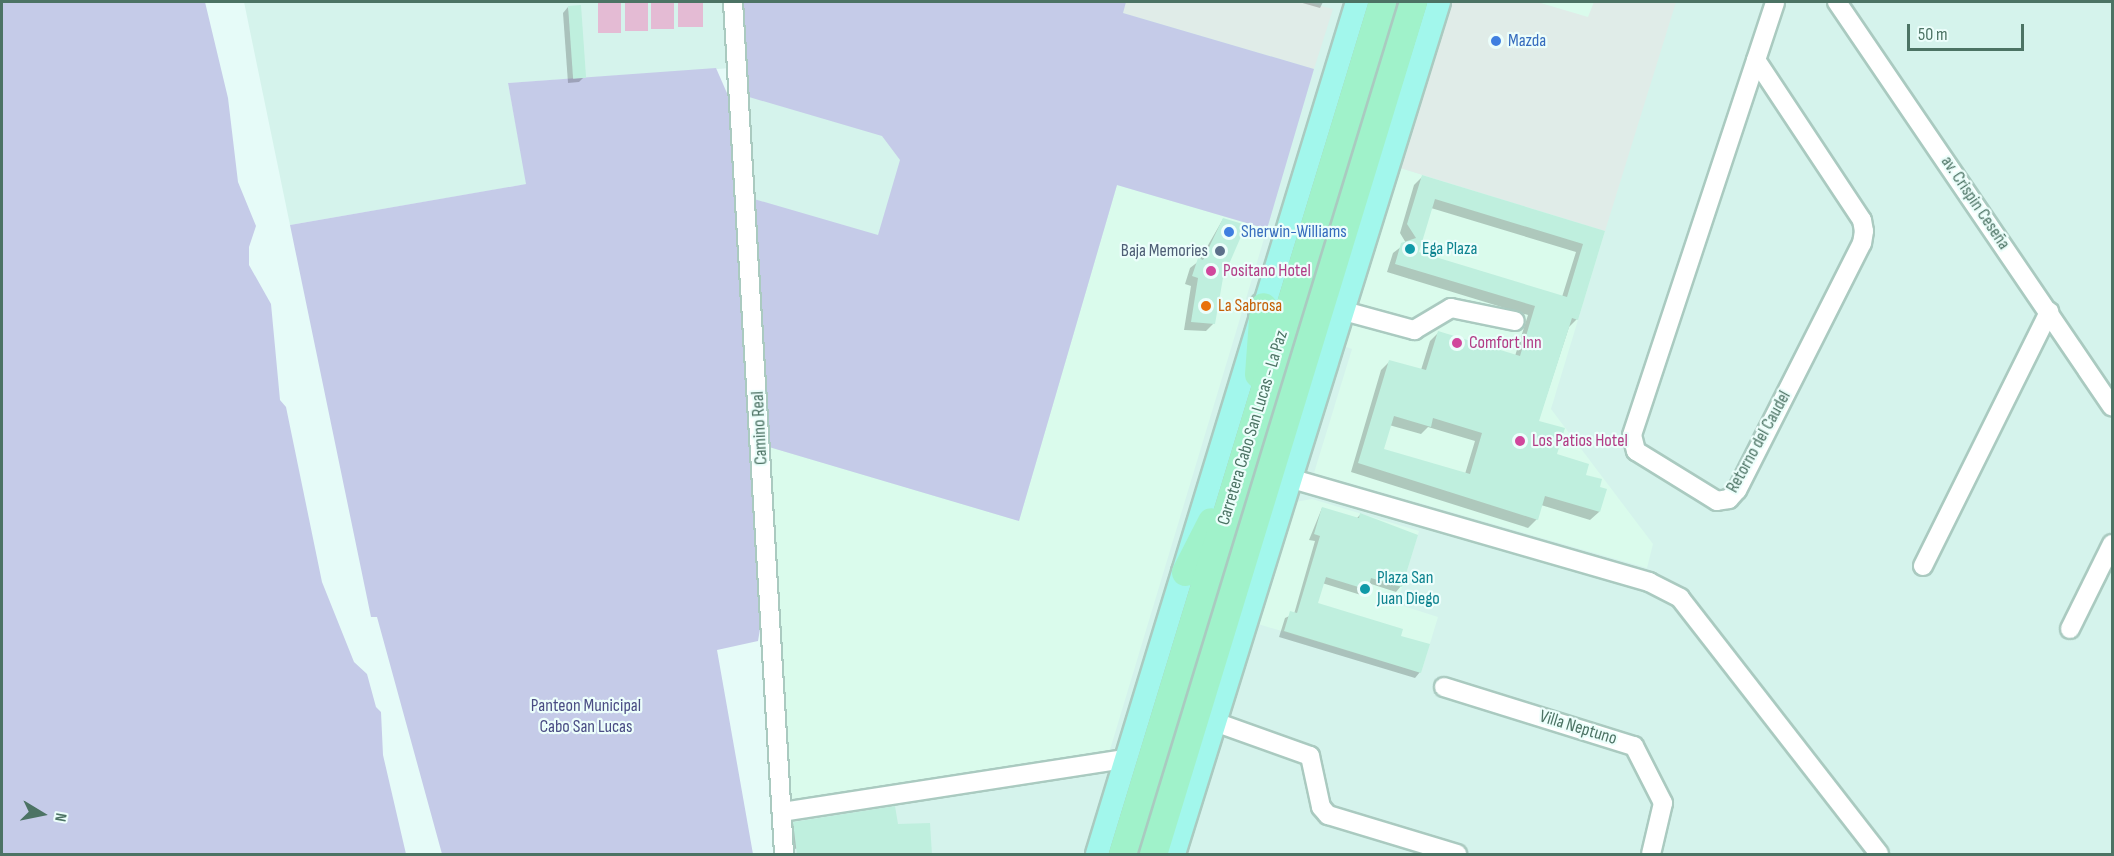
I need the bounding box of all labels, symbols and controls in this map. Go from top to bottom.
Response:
scale bar [1910,12,2027,50]
text: 50 m [1918,24,1948,45]
place label: Mazda [1508,30,1546,52]
marker: Mazda [1489,34,1503,48]
street label: av. Crispin Ceseña [1936,152,2014,254]
place label: Sherwin-Williams [1241,221,1347,243]
marker: Sherwin-Williams [1222,225,1236,239]
place label: Ega Plaza [1422,238,1477,260]
place label: Baja Memories [1121,240,1208,262]
marker: Ega Plaza [1403,242,1417,256]
marker: Baja Memories [1213,244,1227,258]
place label: Positano Hotel [1223,260,1311,282]
marker: Positano Hotel [1204,264,1218,278]
place label: La Sabrosa [1218,295,1282,317]
marker: La Sabrosa [1199,299,1213,313]
street label: Carretera Cabo San Lucas - La Paz [1213,328,1293,528]
place label: Comfort Inn [1469,332,1542,354]
marker: Comfort Inn [1450,336,1464,350]
street label: Retorno del Caudel [1722,387,1796,497]
street label: Camino Real [747,391,773,465]
place label: Los Patios Hotel [1532,430,1628,452]
marker: Los Patios Hotel [1513,434,1527,448]
place label: Plaza San Juan Diego [1377,568,1440,610]
marker: Plaza San Juan Diego [1358,582,1372,596]
park label: Panteon Municipal Cabo San Lucas [531,696,641,738]
street label: Villa Neptuno [1537,706,1619,750]
north arrow [12,784,72,844]
text: N [50,811,70,823]

